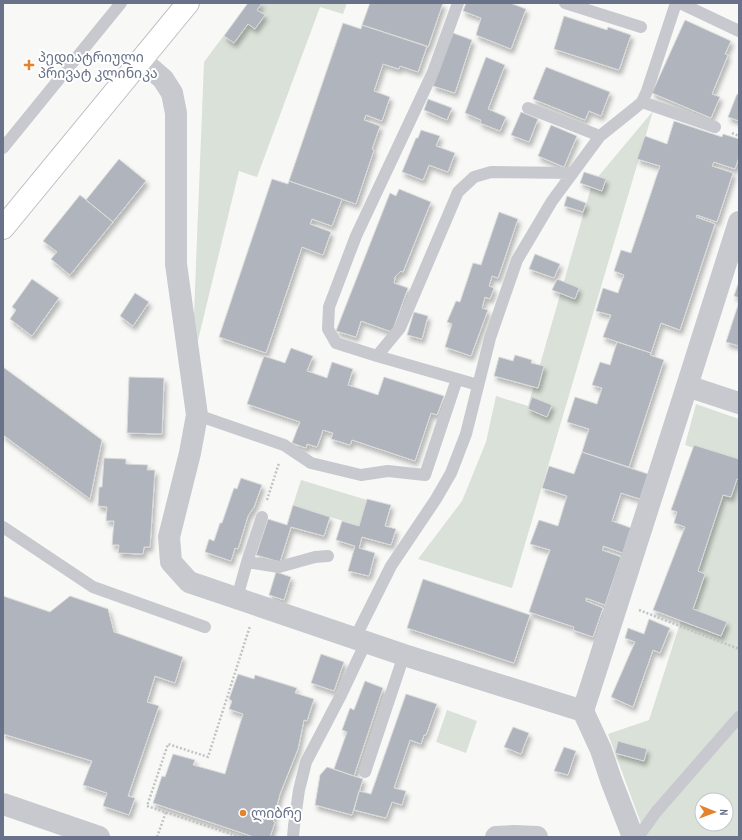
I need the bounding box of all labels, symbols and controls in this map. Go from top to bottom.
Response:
place label: პედიატრიული პრივატ კლინიკა [38,48,158,82]
marker: პედიატრიული პრივატ კლინიკა [23,59,35,71]
north arrow [694,792,734,832]
place label: ლიბრე [251,804,302,822]
marker: ლიბრე [238,808,248,818]
text: N [717,809,731,815]

